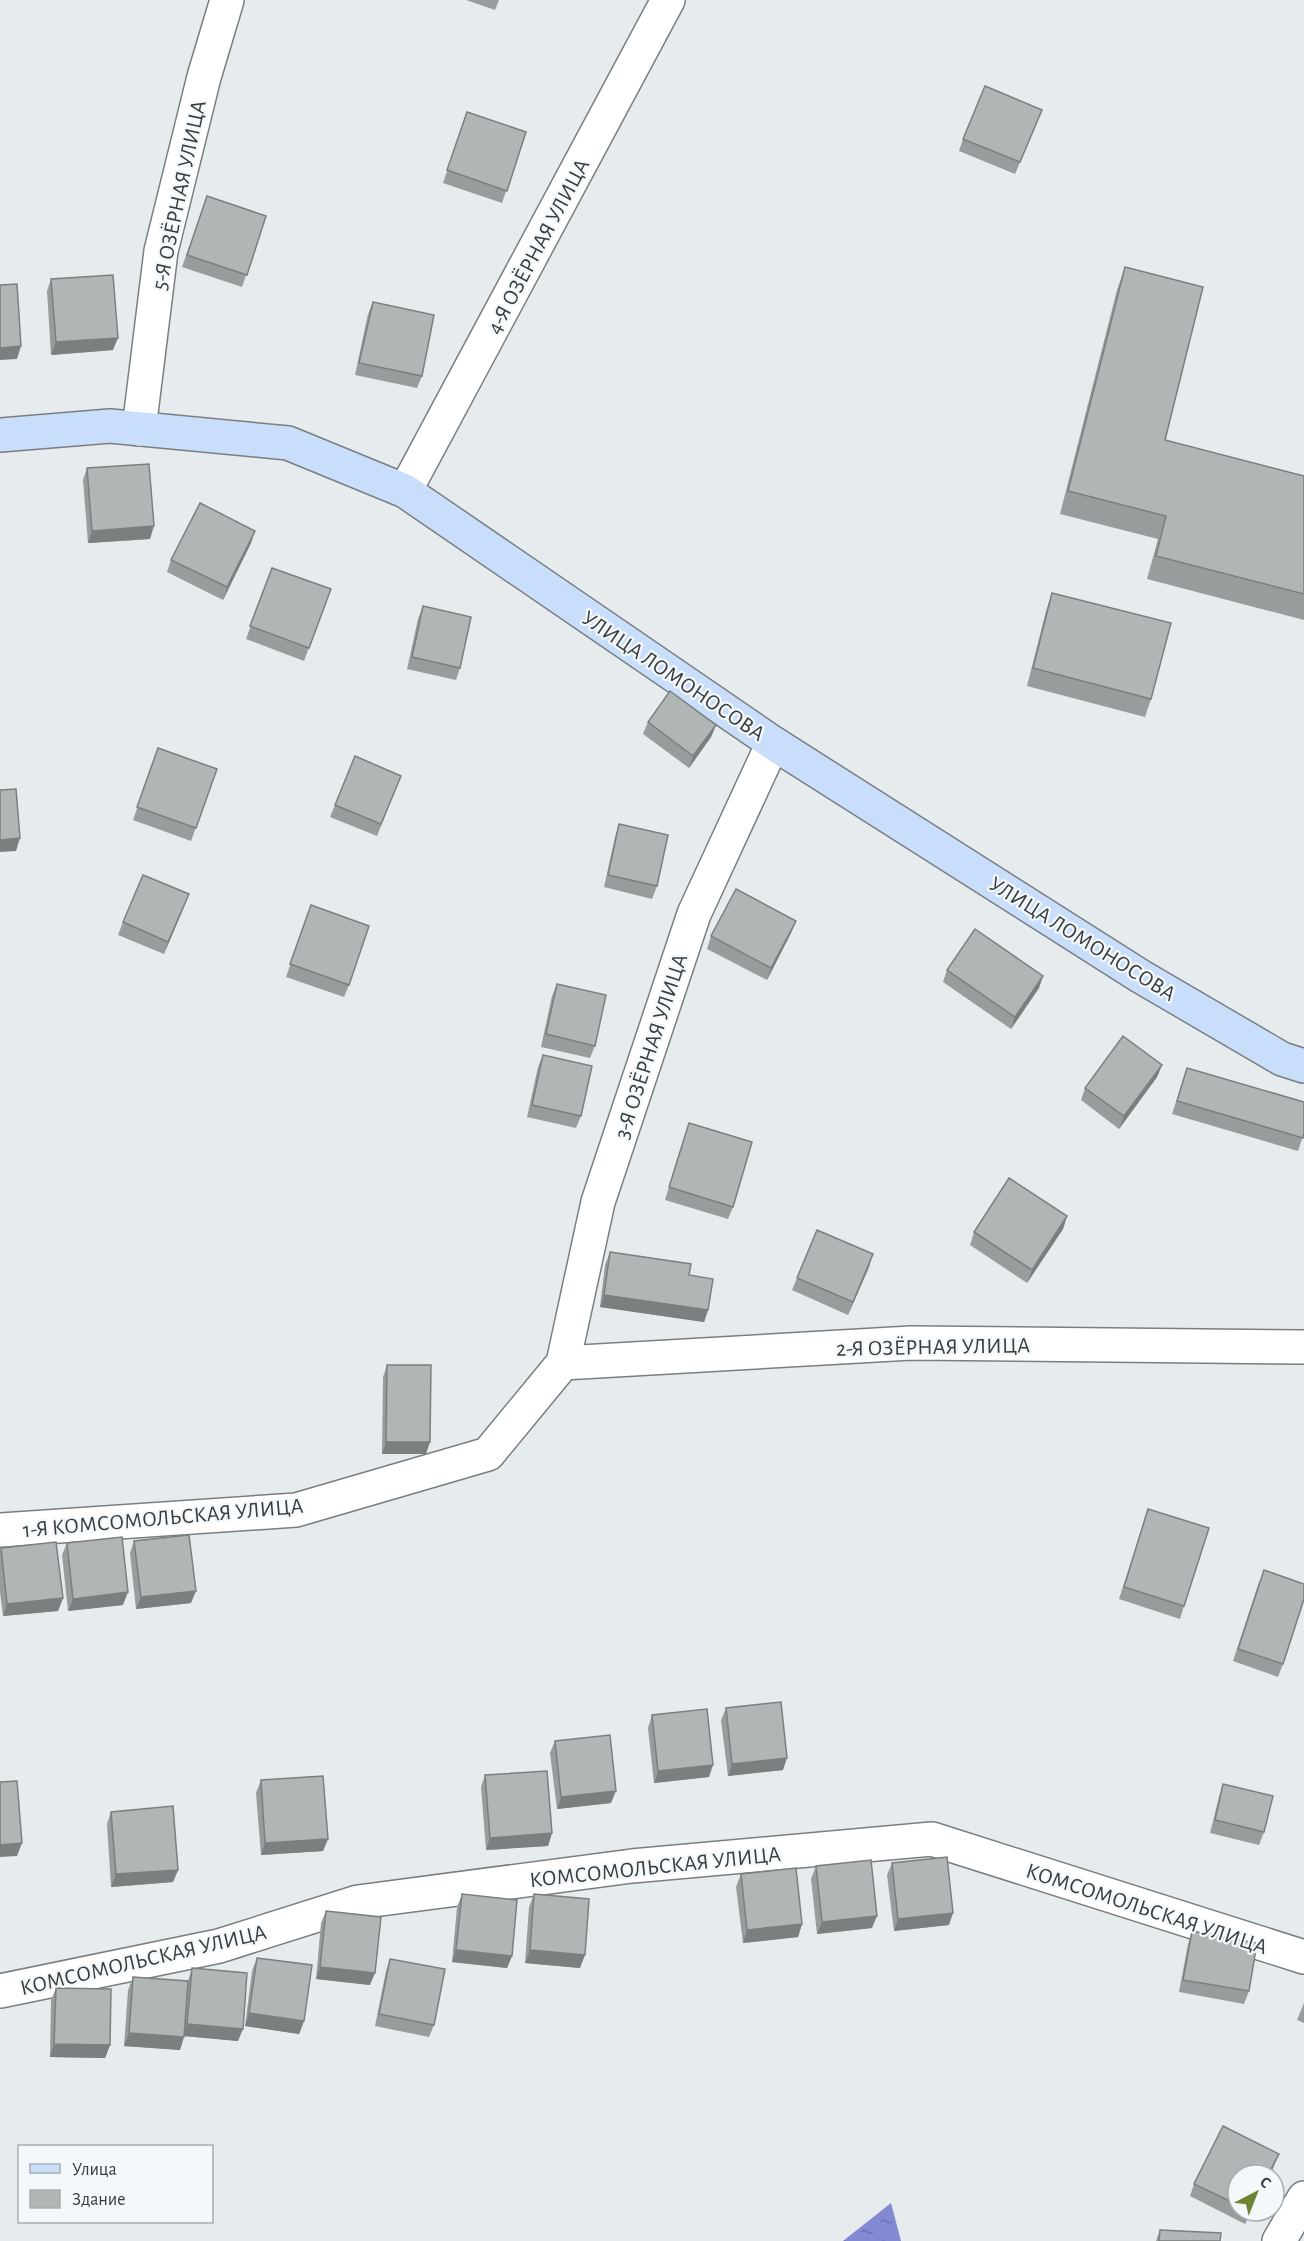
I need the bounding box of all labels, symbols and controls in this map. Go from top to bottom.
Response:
street label: 5-Я ОЗЁРНАЯ УЛИЦА [148,98,210,292]
street label: 4-Я ОЗЁРНАЯ УЛИЦА [482,155,593,338]
street label: УЛИЦА ЛОМОНОСОВА [578,607,769,745]
street label: УЛИЦА ЛОМОНОСОВА [985,873,1180,1005]
street label: 3-Я ОЗЁРНАЯ УЛИЦА [611,951,691,1142]
street label: 2-Я ОЗЁРНАЯ УЛИЦА [836,1334,1030,1360]
street label: 1-Я КОМСОМОЛЬСКАЯ УЛИЦА [22,1495,304,1541]
street label: КОМСОМОЛЬСКАЯ УЛИЦА [528,1843,782,1891]
street label: КОМСОМОЛЬСКАЯ УЛИЦА [1023,1860,1270,1958]
street label: КОМСОМОЛЬСКАЯ УЛИЦА [18,1921,269,1999]
legend [18,2145,213,2223]
text: Улица [72,2161,117,2179]
north arrow [1226,2163,1286,2223]
text: С [1257,2174,1274,2192]
text: Здание [72,2191,126,2209]

